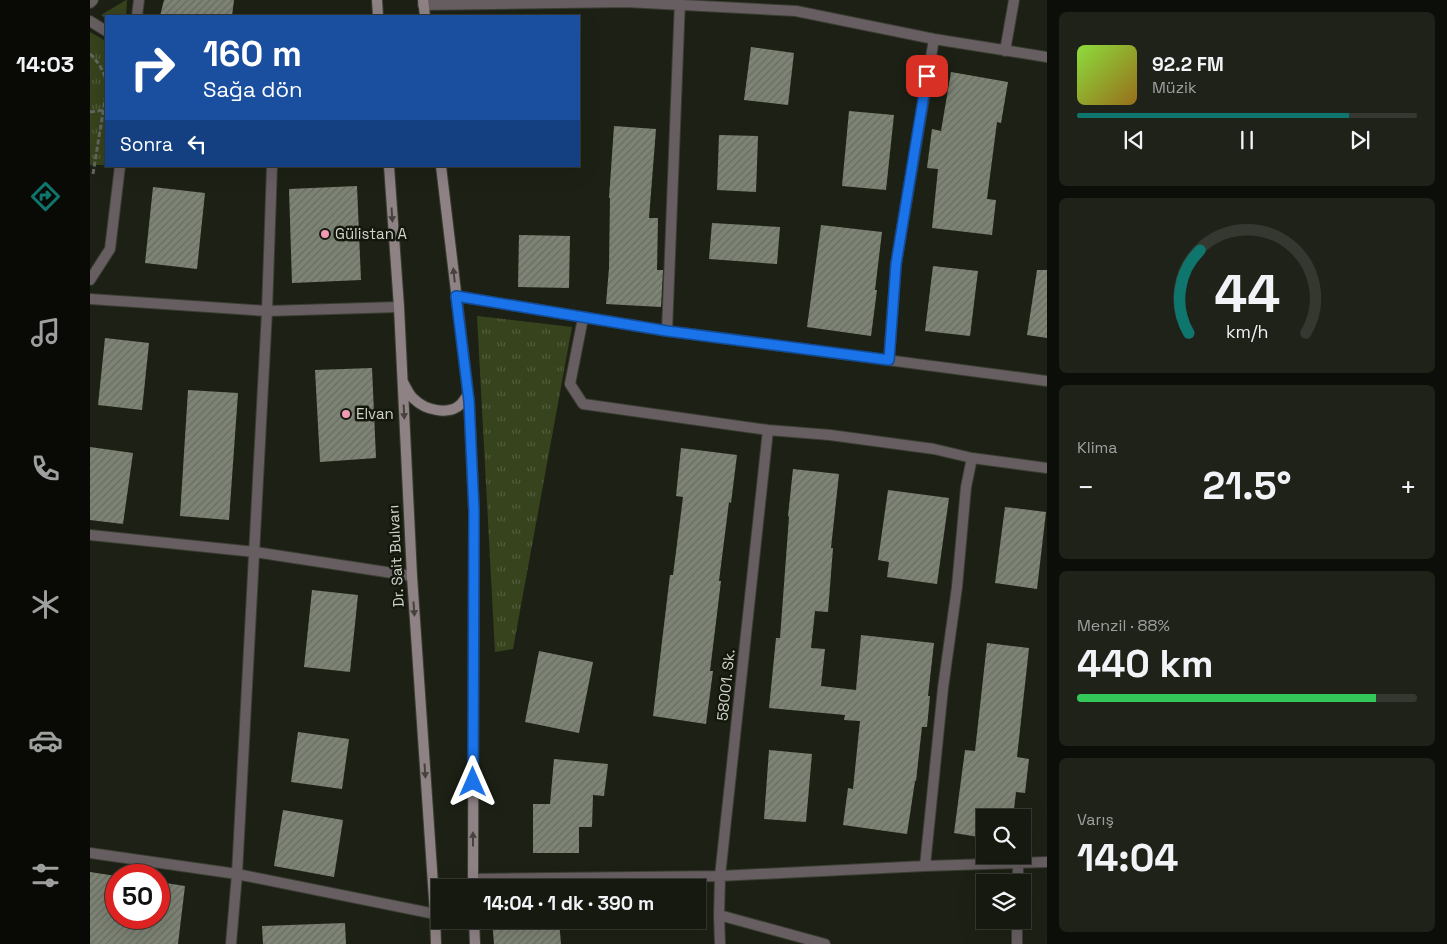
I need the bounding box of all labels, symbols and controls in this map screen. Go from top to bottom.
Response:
text: 160 m [203,32,302,76]
icon: right [120,35,185,100]
text: 14:03 [16,50,74,78]
text: 92.2 FM [1152,52,1224,77]
pin [906,55,948,97]
icon: arrive [913,62,941,90]
text: Sağa dön [203,75,303,103]
text: Müzik [1152,77,1197,98]
icon: previous [1120,126,1148,154]
icon: pause [1233,126,1261,154]
icon: next [1346,126,1374,154]
icon: left [183,130,211,158]
text: Sonra [120,132,173,157]
icon: directions [28,179,63,214]
one-way arrow [389,207,397,223]
place label: Gülistan A [335,224,407,243]
marker: Gülistan A [319,228,331,240]
text: 44 [1214,261,1280,327]
one-way arrow [449,267,457,283]
icon: music [28,315,63,350]
text: km/h [1226,320,1268,343]
place label: Elvan [356,404,394,423]
one-way arrow [400,404,408,420]
marker: Elvan [340,408,352,420]
text: Klima [1077,437,1118,458]
icon: phone [28,451,63,486]
text: 21.5° [1203,462,1291,510]
text: − [1077,469,1094,505]
text: + [1400,469,1417,505]
street label: Dr. Sait Bulvarı [383,504,408,608]
icon: climate [28,587,63,622]
one-way arrow [410,602,418,618]
text: Menzil · 88% [1077,615,1170,636]
text: 440 km [1077,640,1214,688]
street label: 58001. Sk. [712,648,739,722]
icon: car [28,723,63,758]
position arrow [446,755,498,807]
one-way arrow [421,764,429,780]
map controls [976,809,1031,929]
button: search [976,809,1031,864]
text: Varış [1077,809,1114,830]
one-way arrow [469,831,477,847]
text: 14:04 [1077,834,1178,882]
icon: filters [28,858,63,893]
speed limit sign: 50 [105,864,170,929]
button: layers [976,874,1031,929]
text: 14:04 · 1 dk · 390 m [483,891,654,916]

